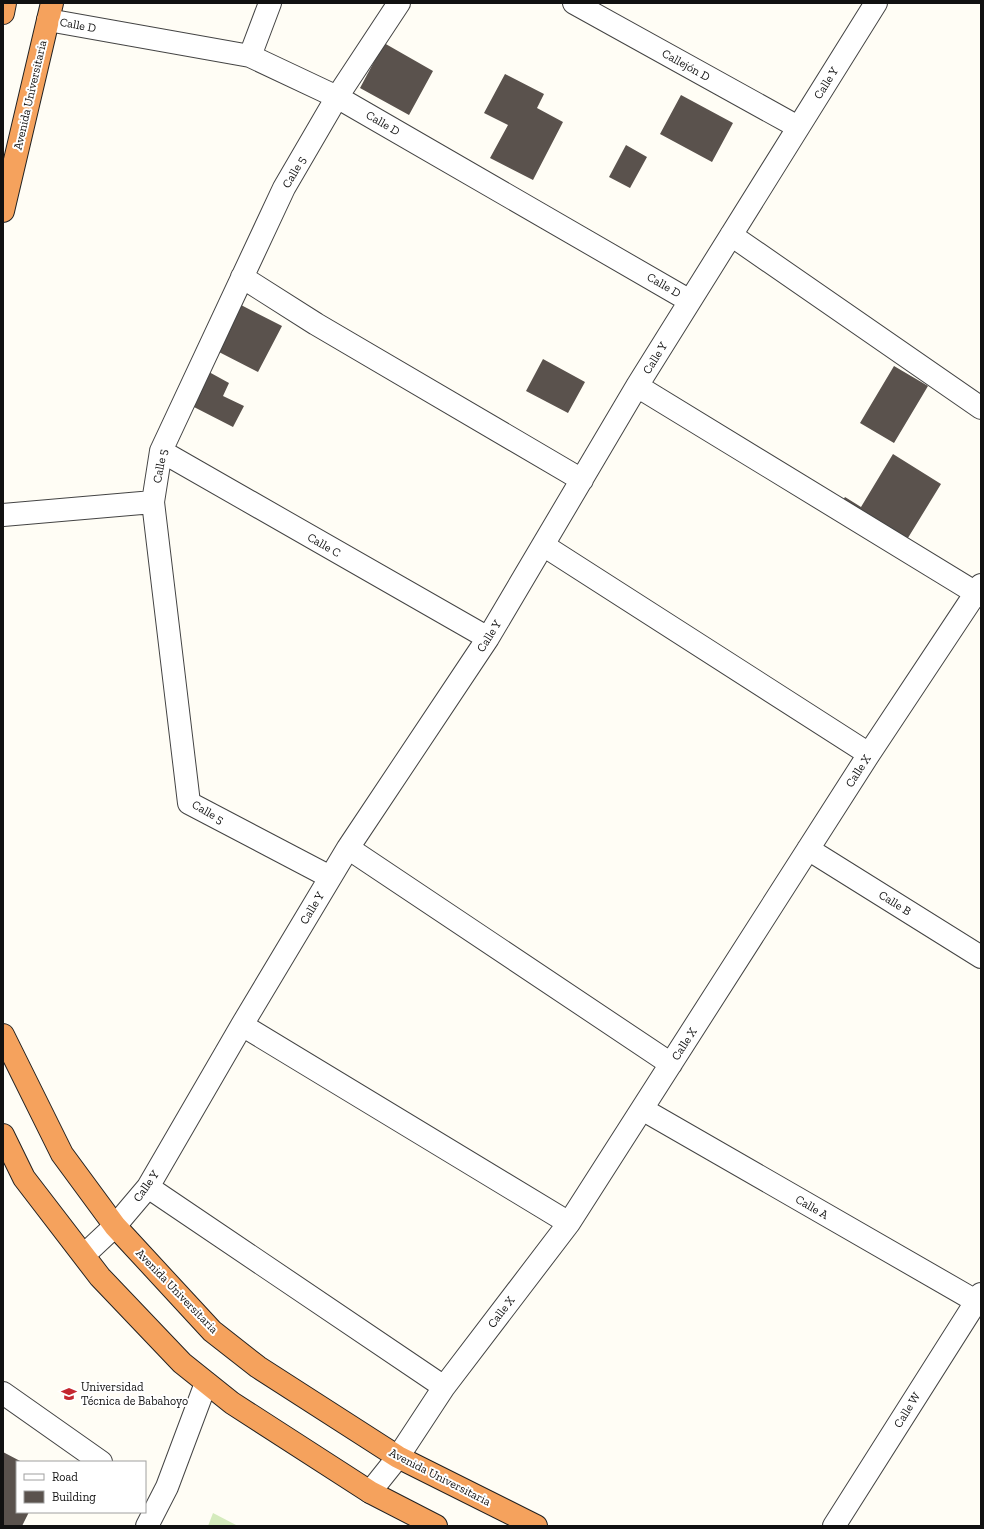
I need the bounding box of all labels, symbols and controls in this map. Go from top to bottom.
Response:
street label: Calle D [59,15,97,35]
street label: Avenida Universitaria [11,39,49,151]
street label: Callejón D [659,46,712,85]
street label: Calle Y [811,64,842,102]
street label: Calle D [364,108,402,138]
street label: Calle 5 [279,154,309,190]
street label: Calle D [645,270,683,300]
street label: Calle Y [640,339,671,377]
street label: Calle 5 [150,448,170,484]
street label: Calle C [305,530,343,560]
street label: Calle Y [474,617,505,655]
street label: Calle X [842,752,874,790]
street label: Calle 5 [190,797,226,827]
street label: Calle B [876,888,914,918]
street label: Calle Y [297,889,327,927]
street label: Calle X [668,1025,700,1063]
street label: Calle Y [130,1167,162,1204]
street label: Calle A [793,1192,831,1222]
street label: Avenida Universitaria [133,1246,221,1336]
street label: Calle X [485,1293,518,1330]
place label: Universidad Técnica de Babahoyo [81,1380,188,1408]
school or university icon: Universidad Técnica de Babahoyo [60,1385,78,1403]
street label: Calle W [891,1389,924,1430]
street label: Avenida Universitaria [387,1445,493,1509]
legend [16,1461,146,1513]
text: Road [52,1470,78,1484]
text: Building [52,1490,96,1504]

